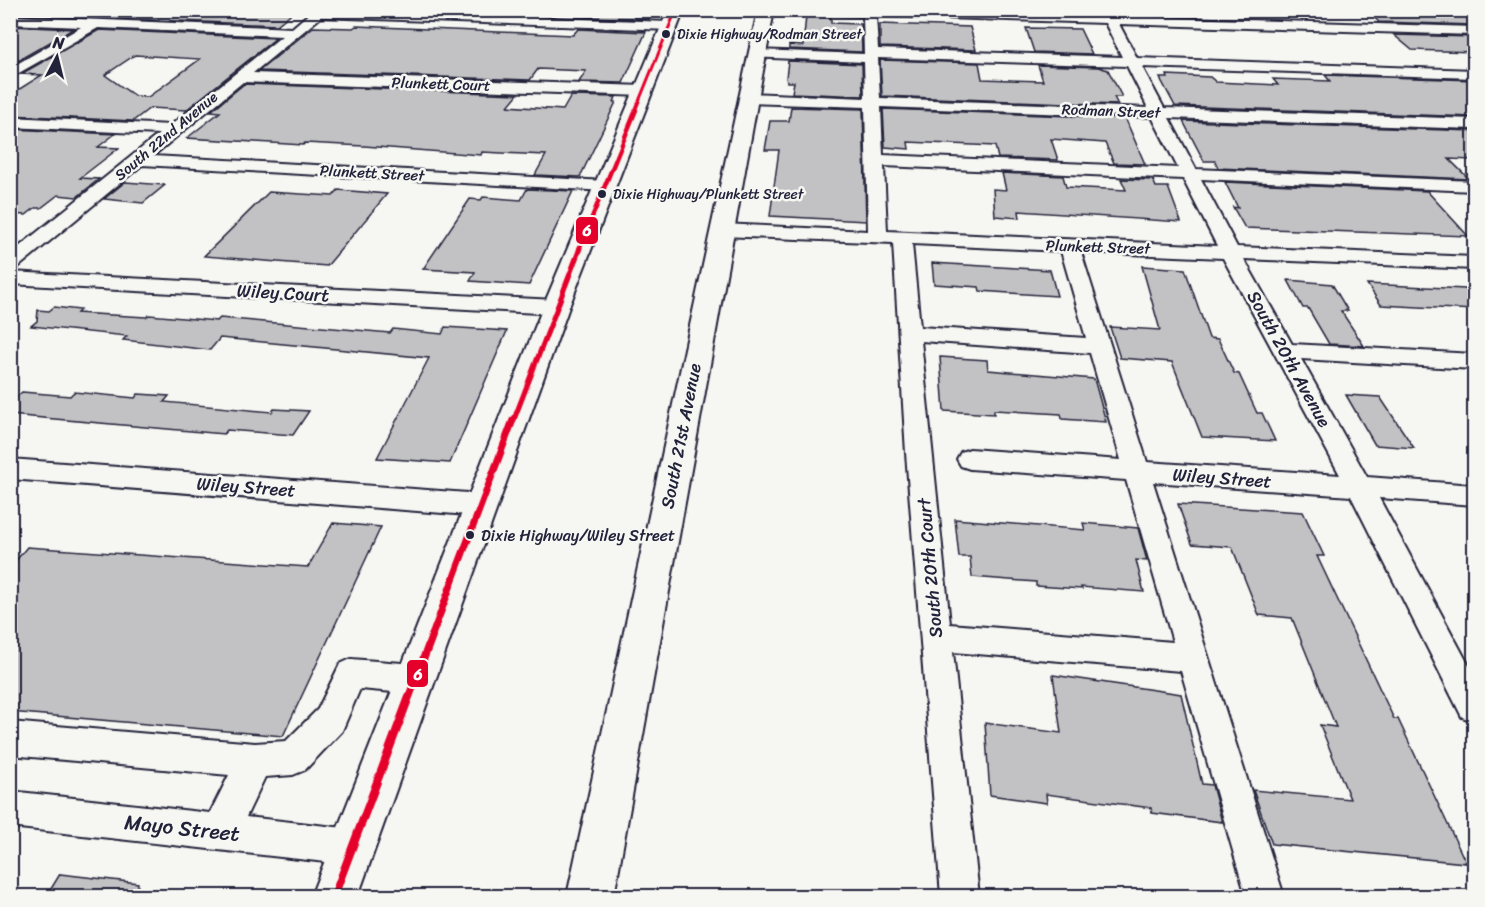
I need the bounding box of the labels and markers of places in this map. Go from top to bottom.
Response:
place label: Dixie Highway/Rodman Street [677,22,863,47]
marker: Dixie Highway/Rodman Street [660,28,672,40]
place label: Dixie Highway/Plunkett Street [613,182,805,207]
marker: Dixie Highway/Plunkett Street [596,188,608,200]
place label: Dixie Highway/Wiley Street [481,521,675,550]
marker: Dixie Highway/Wiley Street [464,529,476,541]

